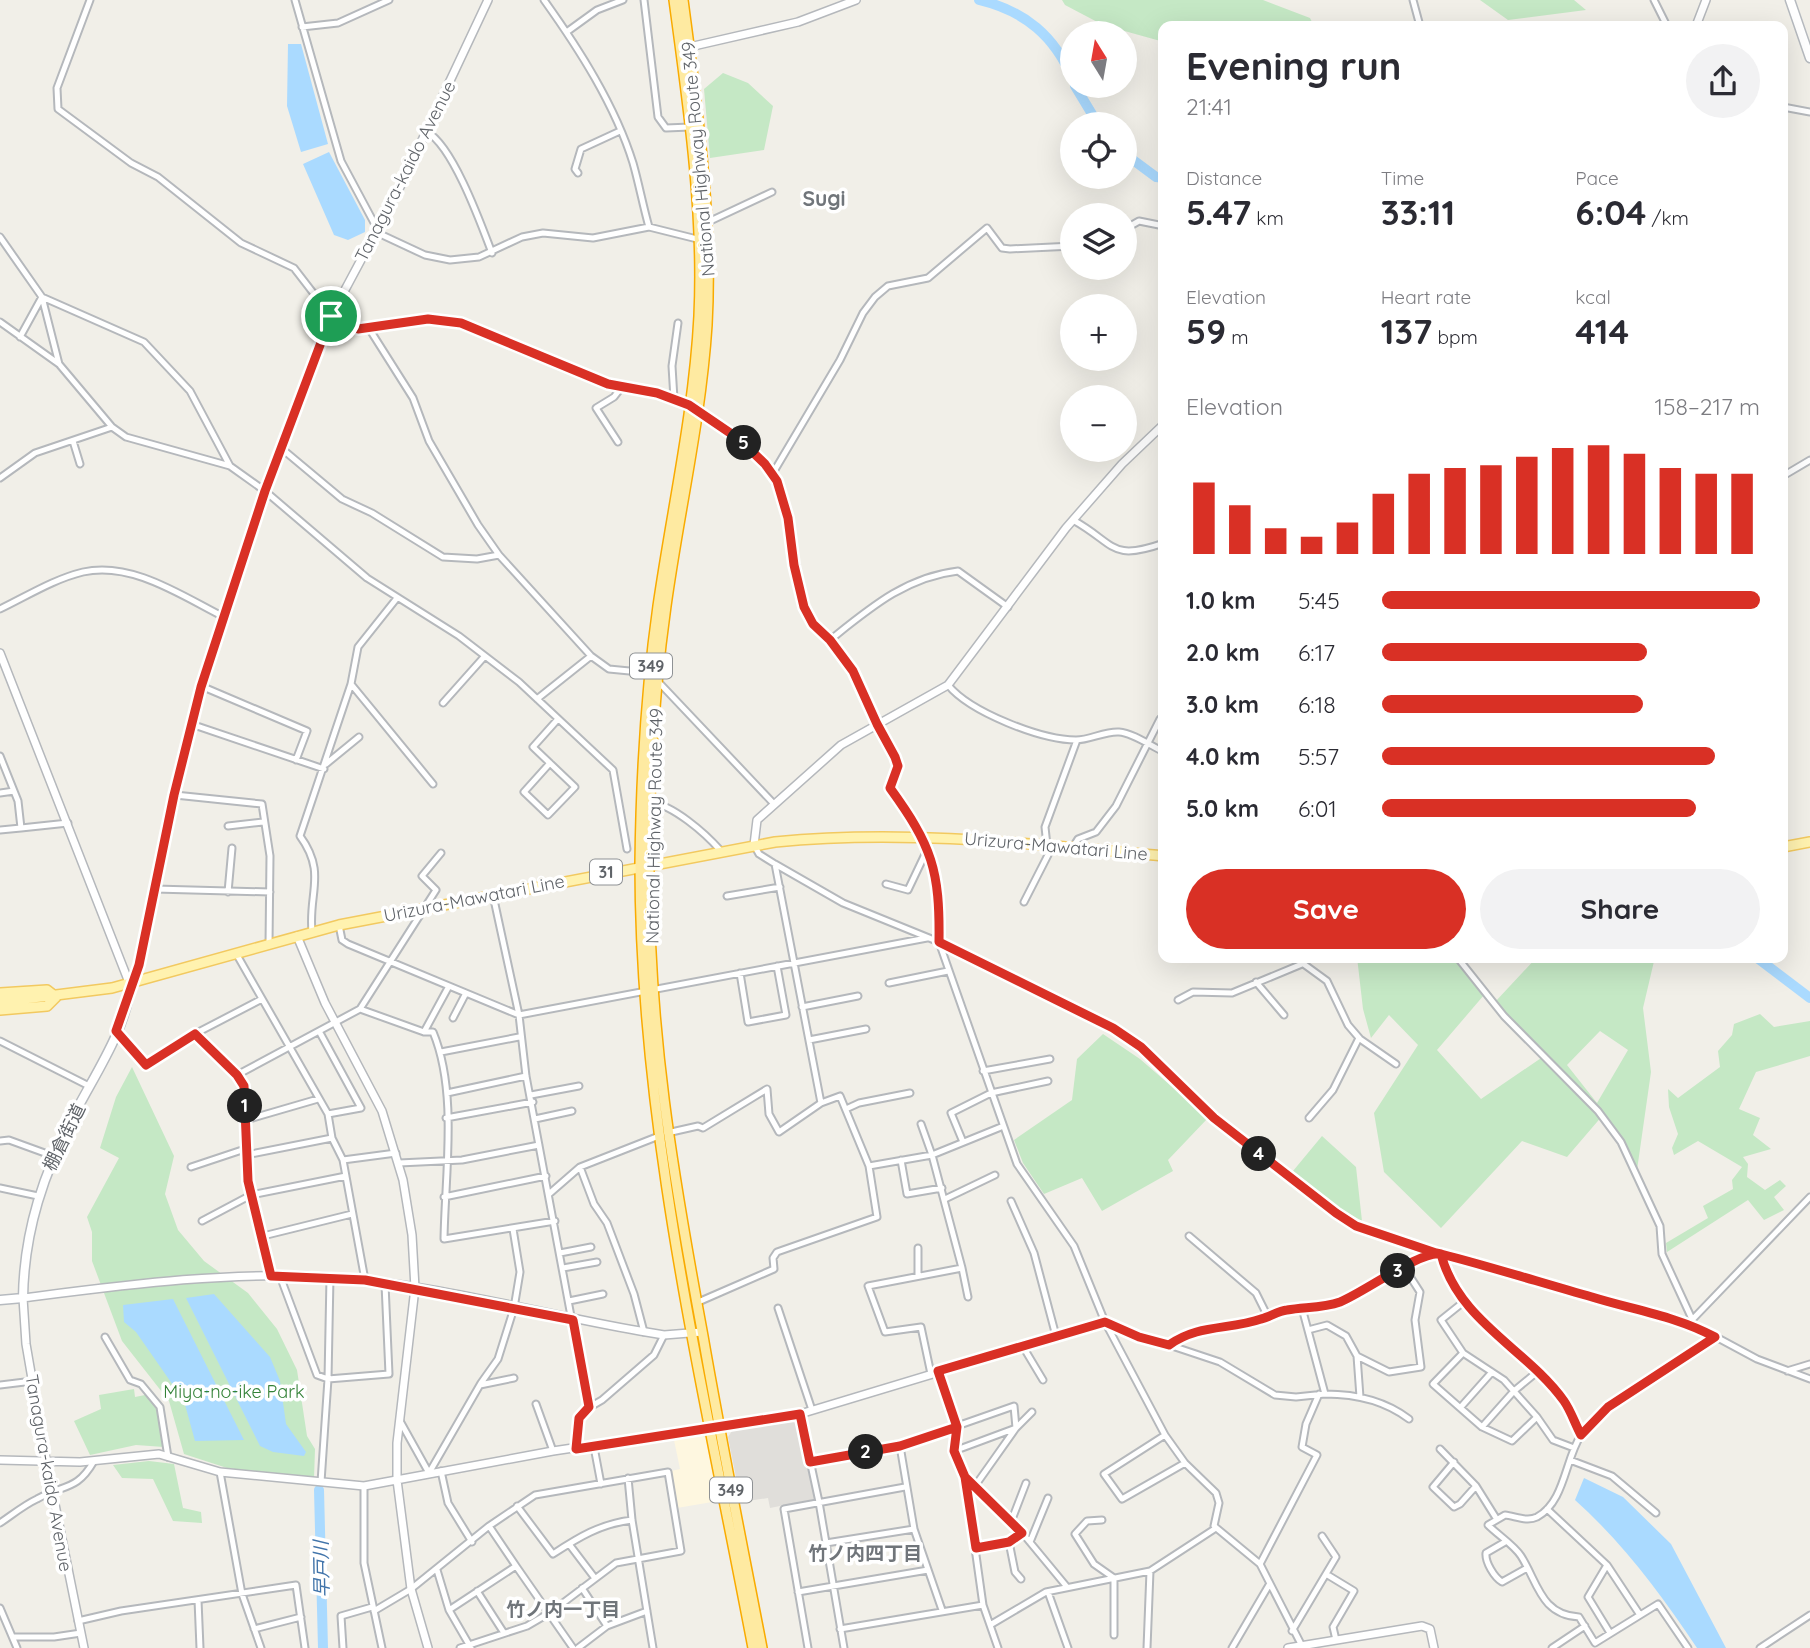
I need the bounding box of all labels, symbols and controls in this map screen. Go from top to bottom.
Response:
north arrow [1060,21,1138,98]
map controls [1060,21,1137,462]
street label: National Highway Route 349 [676,40,720,278]
text: Evening run [1186,42,1401,90]
button: share [1686,44,1760,118]
street label: Tanagura-kaido Avenue [349,77,461,265]
text: 21:41 [1186,92,1232,121]
button: locate [1060,112,1137,189]
text: Distance [1186,166,1262,190]
text: Time [1381,166,1424,190]
text: Pace [1575,166,1619,190]
district label: Sugi [802,185,846,211]
text: 5.47 [1186,190,1251,234]
text: 33:11 [1381,190,1455,234]
text: 6:04 [1575,190,1646,234]
button: layers [1060,203,1137,280]
text: km [1251,206,1284,230]
text: /km [1646,206,1689,230]
text: Elevation [1186,285,1266,309]
text: Heart rate [1381,285,1471,309]
text: kcal [1575,285,1611,309]
pin [301,286,361,346]
button: + [1060,294,1137,371]
icon: arrive [312,297,350,335]
text: 59 [1186,309,1226,353]
text: 137 [1381,309,1432,353]
text: 414 [1575,309,1629,353]
text: m [1226,325,1249,349]
text: bpm [1432,325,1478,349]
button: − [1060,385,1137,462]
text: Elevation [1186,392,1283,421]
text: 158–217 m [1654,392,1760,421]
pin: 5 [726,426,762,460]
text: 5 [738,430,749,454]
text: 1.0 km [1186,586,1256,615]
text: 5:45 [1298,586,1340,615]
text: 2.0 km [1186,638,1260,667]
text: 6:17 [1298,638,1335,667]
road number: 349 [630,653,672,678]
text: 3.0 km [1186,690,1259,719]
text: 6:18 [1298,690,1336,719]
street label: National Highway Route 349 [640,708,668,944]
text: 4.0 km [1186,742,1260,771]
text: 5:57 [1298,742,1339,771]
text: 5.0 km [1186,794,1259,823]
text: 6:01 [1298,794,1337,823]
street label: Urizura-Mawatari Line [963,827,1149,865]
road number: 31 [590,860,622,884]
street label: Urizura-Mawatari Line [381,869,567,927]
button: Save [1186,869,1466,949]
button: Share [1480,869,1760,949]
pin: 1 [228,1088,262,1124]
text: 1 [241,1093,248,1117]
street label: 棚倉街道 [38,1100,90,1174]
pin: 4 [1242,1136,1276,1172]
text: 4 [1253,1141,1264,1165]
pin: 3 [1380,1254,1416,1288]
text: 3 [1392,1258,1403,1282]
street label: Tanagura-kaido Avenue [20,1373,78,1573]
park label: Miya-no-ike Park [163,1380,305,1403]
pin: 2 [848,1434,884,1470]
text: 2 [860,1439,871,1463]
road number: 349 [710,1478,752,1502]
water label: 早戸川 [308,1538,333,1598]
district label: 竹ノ内四丁目 [808,1541,922,1565]
district label: 竹ノ内一丁目 [506,1597,620,1621]

